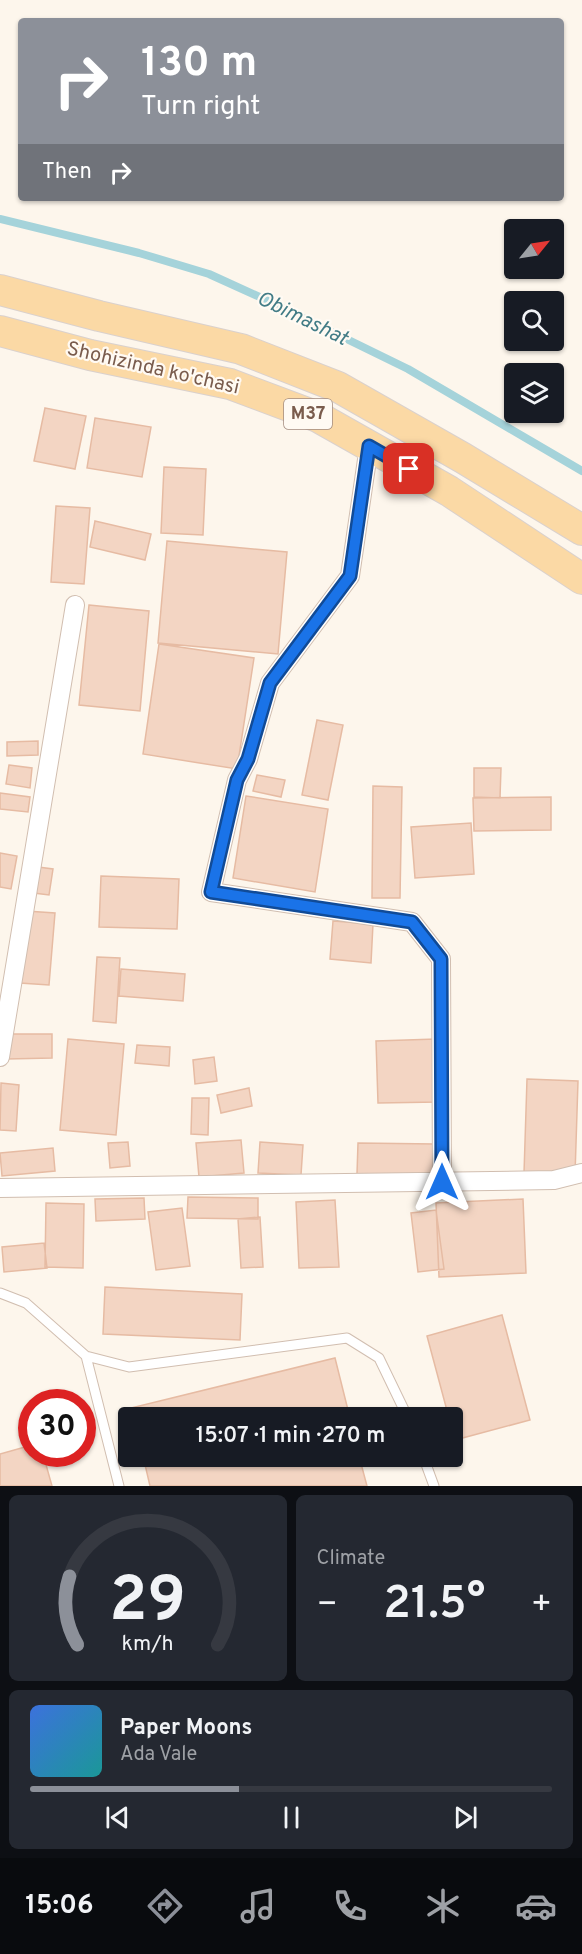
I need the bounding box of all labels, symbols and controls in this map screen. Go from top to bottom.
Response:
text: 130 m [141,38,257,91]
icon: right [42,42,120,120]
text: Turn right [141,90,260,124]
icon: right [104,156,137,189]
text: Then [42,159,92,186]
north arrow [504,219,564,279]
map controls [504,219,564,423]
water label: Obimashat [252,285,353,353]
button: search [504,291,564,351]
street label: Shohizinda ko'chasi [64,337,242,401]
button: layers [504,363,564,423]
road number: M37 [284,399,332,429]
pin [383,443,434,494]
icon: arrive [392,452,425,485]
position arrow [410,1150,474,1214]
speed limit sign: 30 [18,1389,96,1467]
text: 15:07 · 1 min · 270 m [196,1423,385,1450]
text: Climate [317,1546,385,1572]
text: 29 [109,1564,186,1643]
text: 21.5° [383,1577,485,1634]
text: − [317,1585,338,1627]
text: + [531,1585,552,1627]
text: km/h [122,1631,174,1658]
text: Paper Moons [120,1715,252,1742]
text: Ada Vale [120,1742,197,1768]
icon: previous [101,1801,134,1834]
icon: pause [275,1801,308,1834]
icon: next [449,1801,482,1834]
icon: directions [144,1885,186,1927]
icon: music [237,1885,279,1927]
icon: phone [329,1885,371,1927]
icon: climate [422,1885,464,1927]
icon: car [515,1885,557,1927]
text: 15:06 [25,1889,94,1923]

